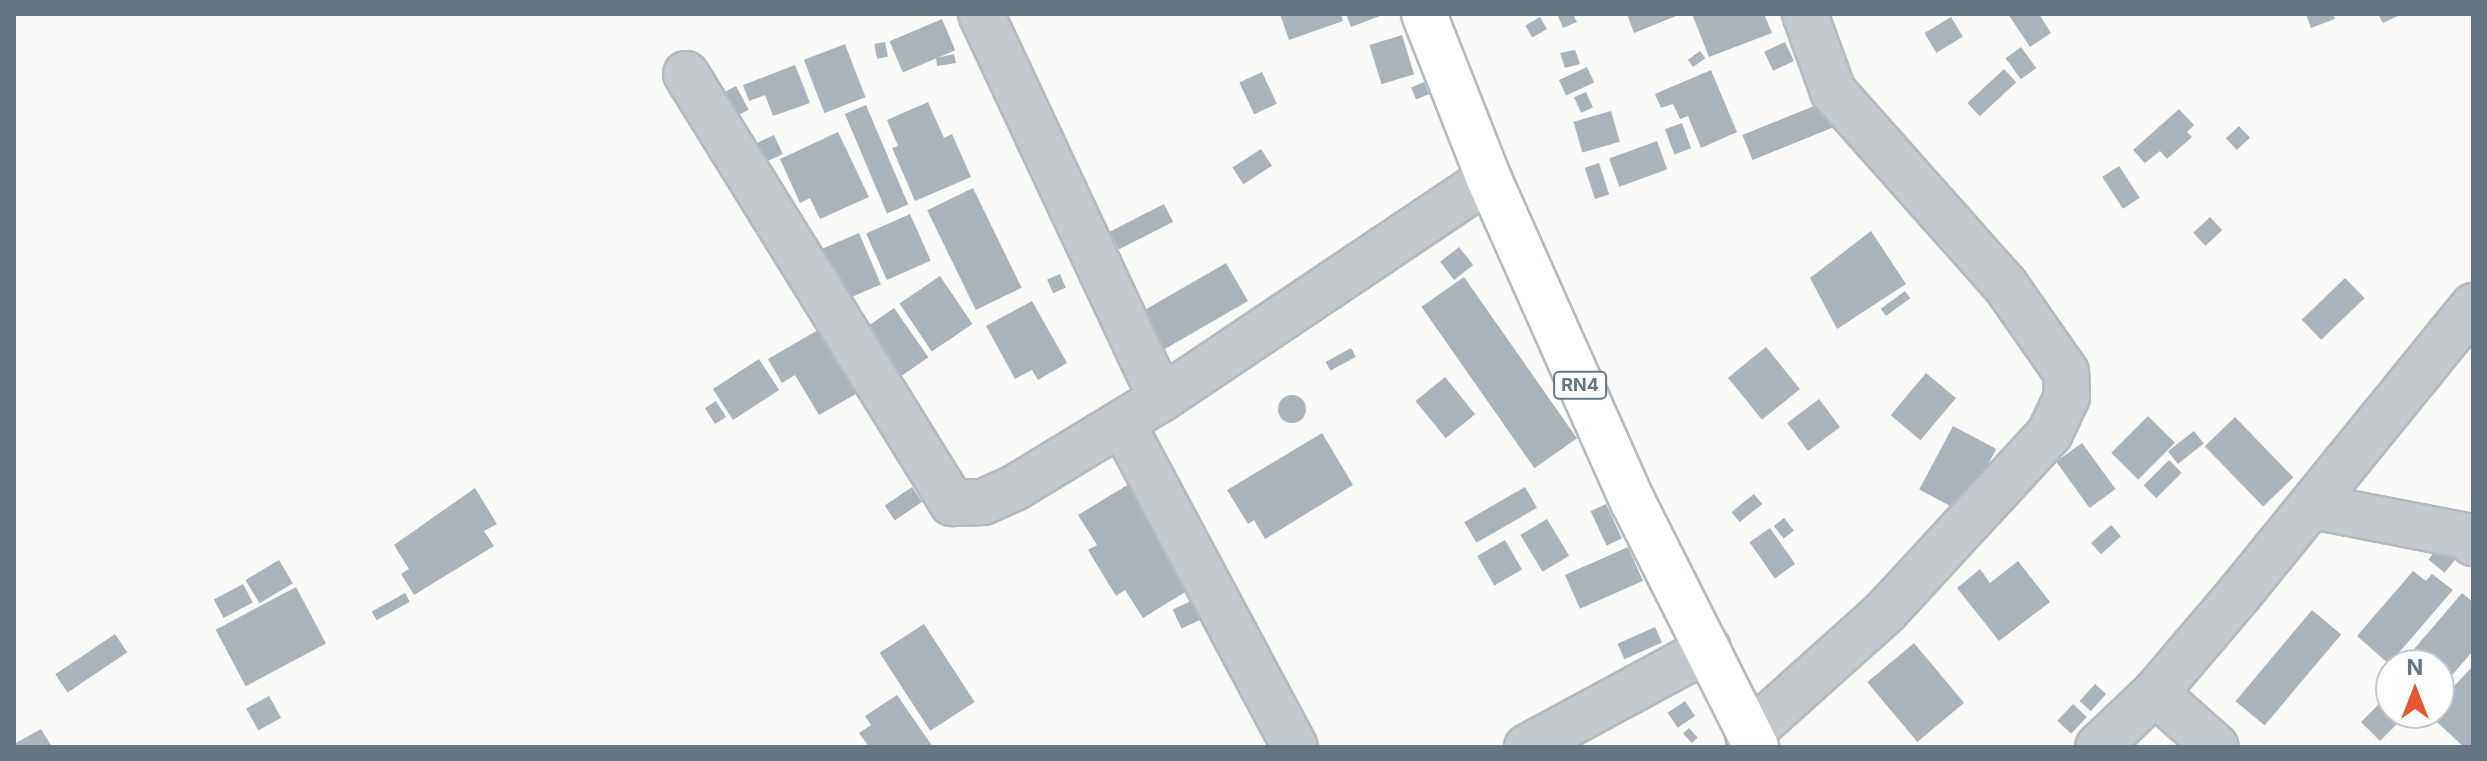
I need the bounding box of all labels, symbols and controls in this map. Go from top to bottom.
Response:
road number: RN4 [1552,371,1608,399]
north arrow [2375,649,2455,729]
text: N [2407,654,2423,680]

